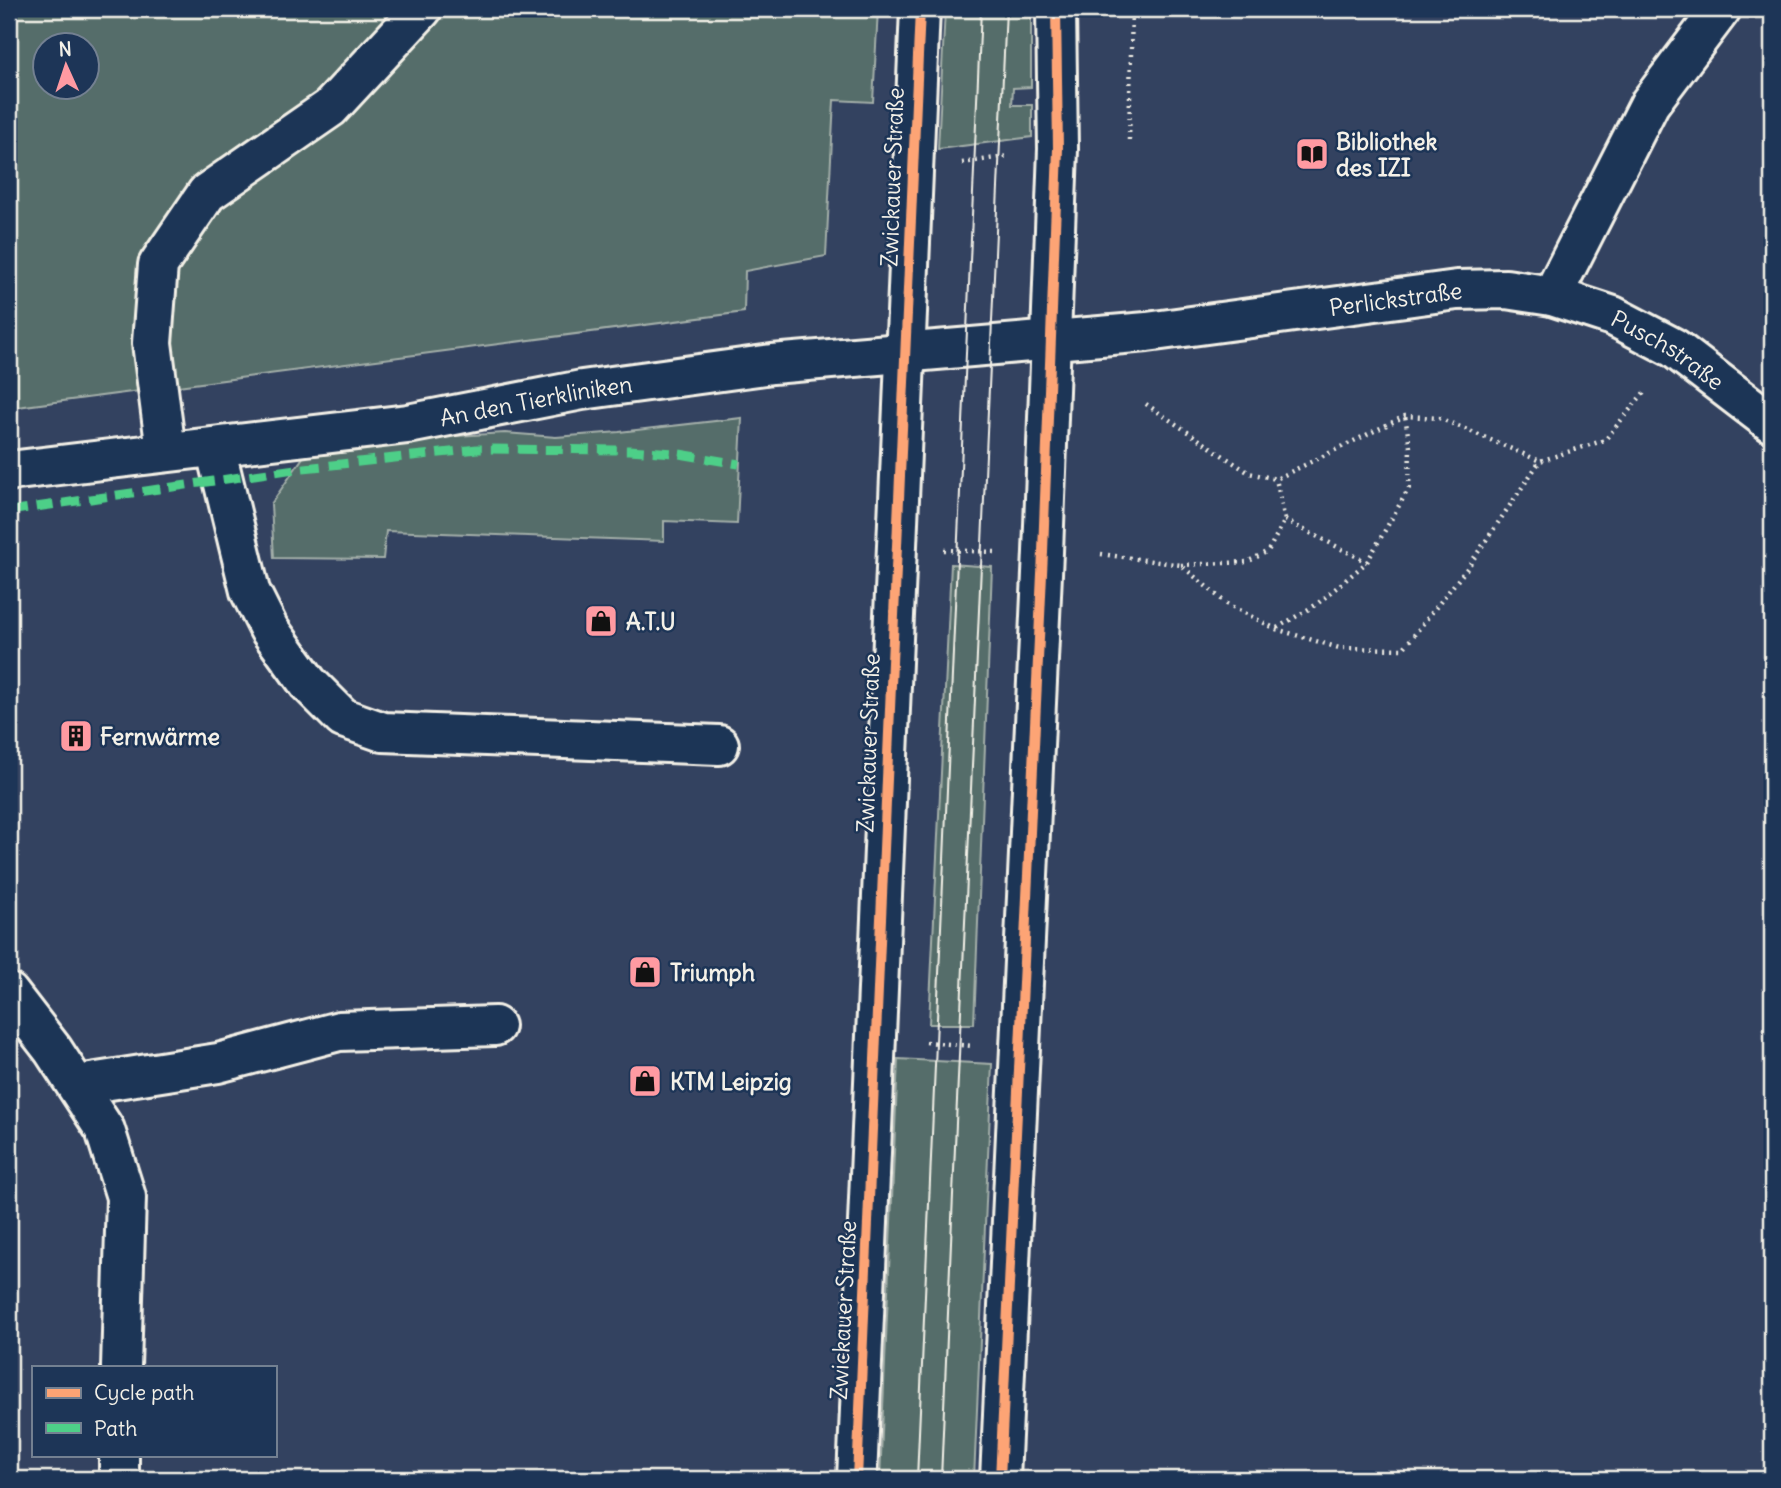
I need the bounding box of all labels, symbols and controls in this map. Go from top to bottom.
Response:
north arrow [32,32,102,102]
text: N [58,37,72,61]
street label: Zwickauer Straße [874,87,910,267]
place label: Bibliothek des IZI [1336,127,1437,182]
library icon: Bibliothek des IZI [1293,135,1331,173]
street label: Perlickstraße [1327,275,1464,322]
street label: Puschstraße [1606,303,1730,396]
street label: An den Tierkliniken [437,369,634,432]
shop icon: A.T.U [582,602,620,640]
place label: A.T.U [626,607,676,636]
street label: Zwickauer Straße [850,653,886,833]
building icon: Fernwärme [57,717,95,755]
place label: Fernwärme [100,722,220,751]
shop icon: Triumph [626,953,664,991]
place label: Triumph [670,958,755,987]
shop icon: KTM Leipzig [626,1062,664,1100]
place label: KTM Leipzig [670,1067,792,1096]
street label: Zwickauer Straße [824,1220,862,1400]
legend [32,1366,276,1456]
text: Cycle path [94,1379,194,1406]
text: Path [94,1415,137,1442]

